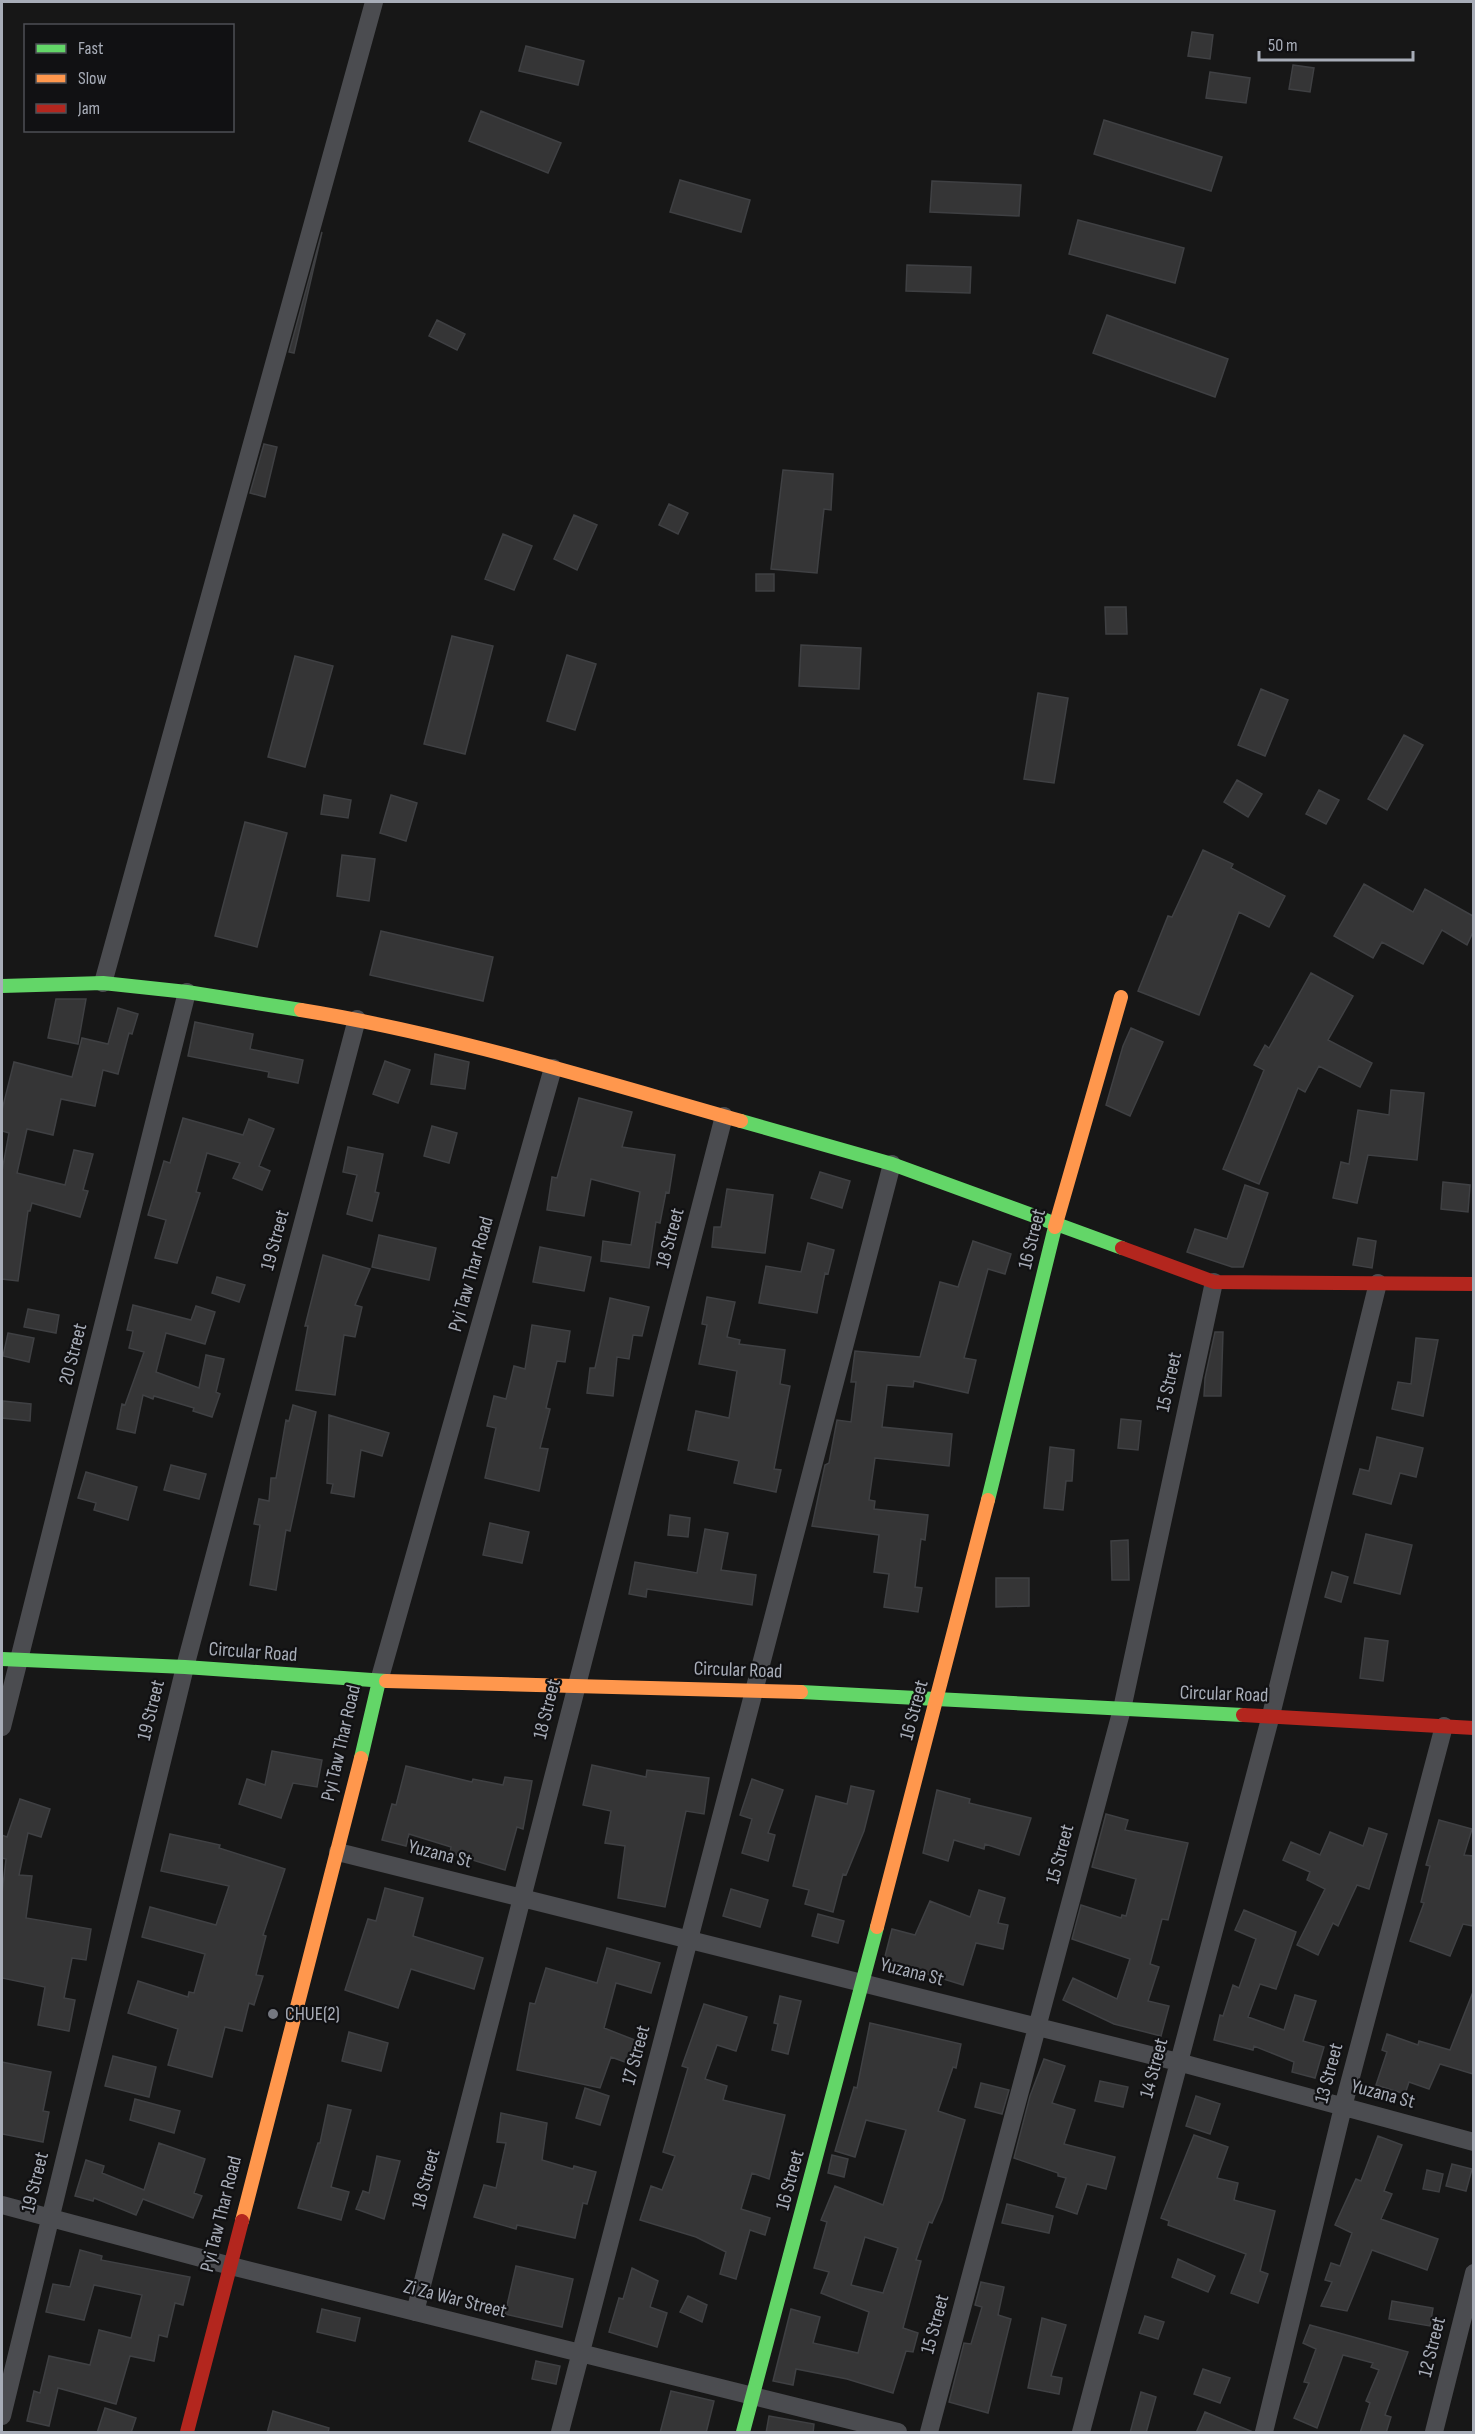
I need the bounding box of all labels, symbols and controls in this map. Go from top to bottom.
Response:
legend [24,24,234,132]
scale bar [1259,24,1414,62]
text: 50 m [1268,35,1298,56]
text: Fast [78,38,104,59]
text: Slow [78,68,107,89]
text: Jam [77,98,100,119]
street label: 18 Street [650,1205,690,1271]
street label: 16 Street [1013,1206,1051,1272]
street label: 19 Street [255,1207,295,1273]
street label: Pyi Taw Thar Road [443,1214,499,1334]
street label: 20 Street [54,1321,92,1387]
street label: 15 Street [1151,1350,1187,1414]
street label: Circular Road [208,1637,298,1667]
street label: Circular Road [693,1656,783,1684]
street label: 18 Street [528,1676,566,1742]
street label: 19 Street [132,1677,170,1743]
street label: 16 Street [894,1677,934,1743]
street label: Circular Road [1179,1680,1269,1708]
street label: Pyi Taw Thar Road [316,1683,366,1803]
street label: 15 Street [1041,1822,1079,1886]
street label: Yuzana St [406,1835,474,1873]
street label: Yuzana St [878,1953,946,1991]
place label: CHUE(2) [285,2002,340,2026]
marker: CHUE(2) [266,2007,280,2021]
street label: 17 Street [617,2023,655,2087]
street label: 14 Street [1135,2036,1173,2100]
street label: 13 Street [1310,2041,1348,2105]
street label: Yuzana St [1349,2074,1417,2114]
street label: 18 Street [406,2146,446,2212]
street label: 16 Street [770,2147,810,2213]
street label: 19 Street [16,2149,54,2215]
street label: Pyi Taw Thar Road [195,2154,247,2274]
street label: Zi Za War Street [401,2275,509,2323]
street label: 15 Street [916,2292,954,2356]
street label: 12 Street [1413,2315,1451,2379]

